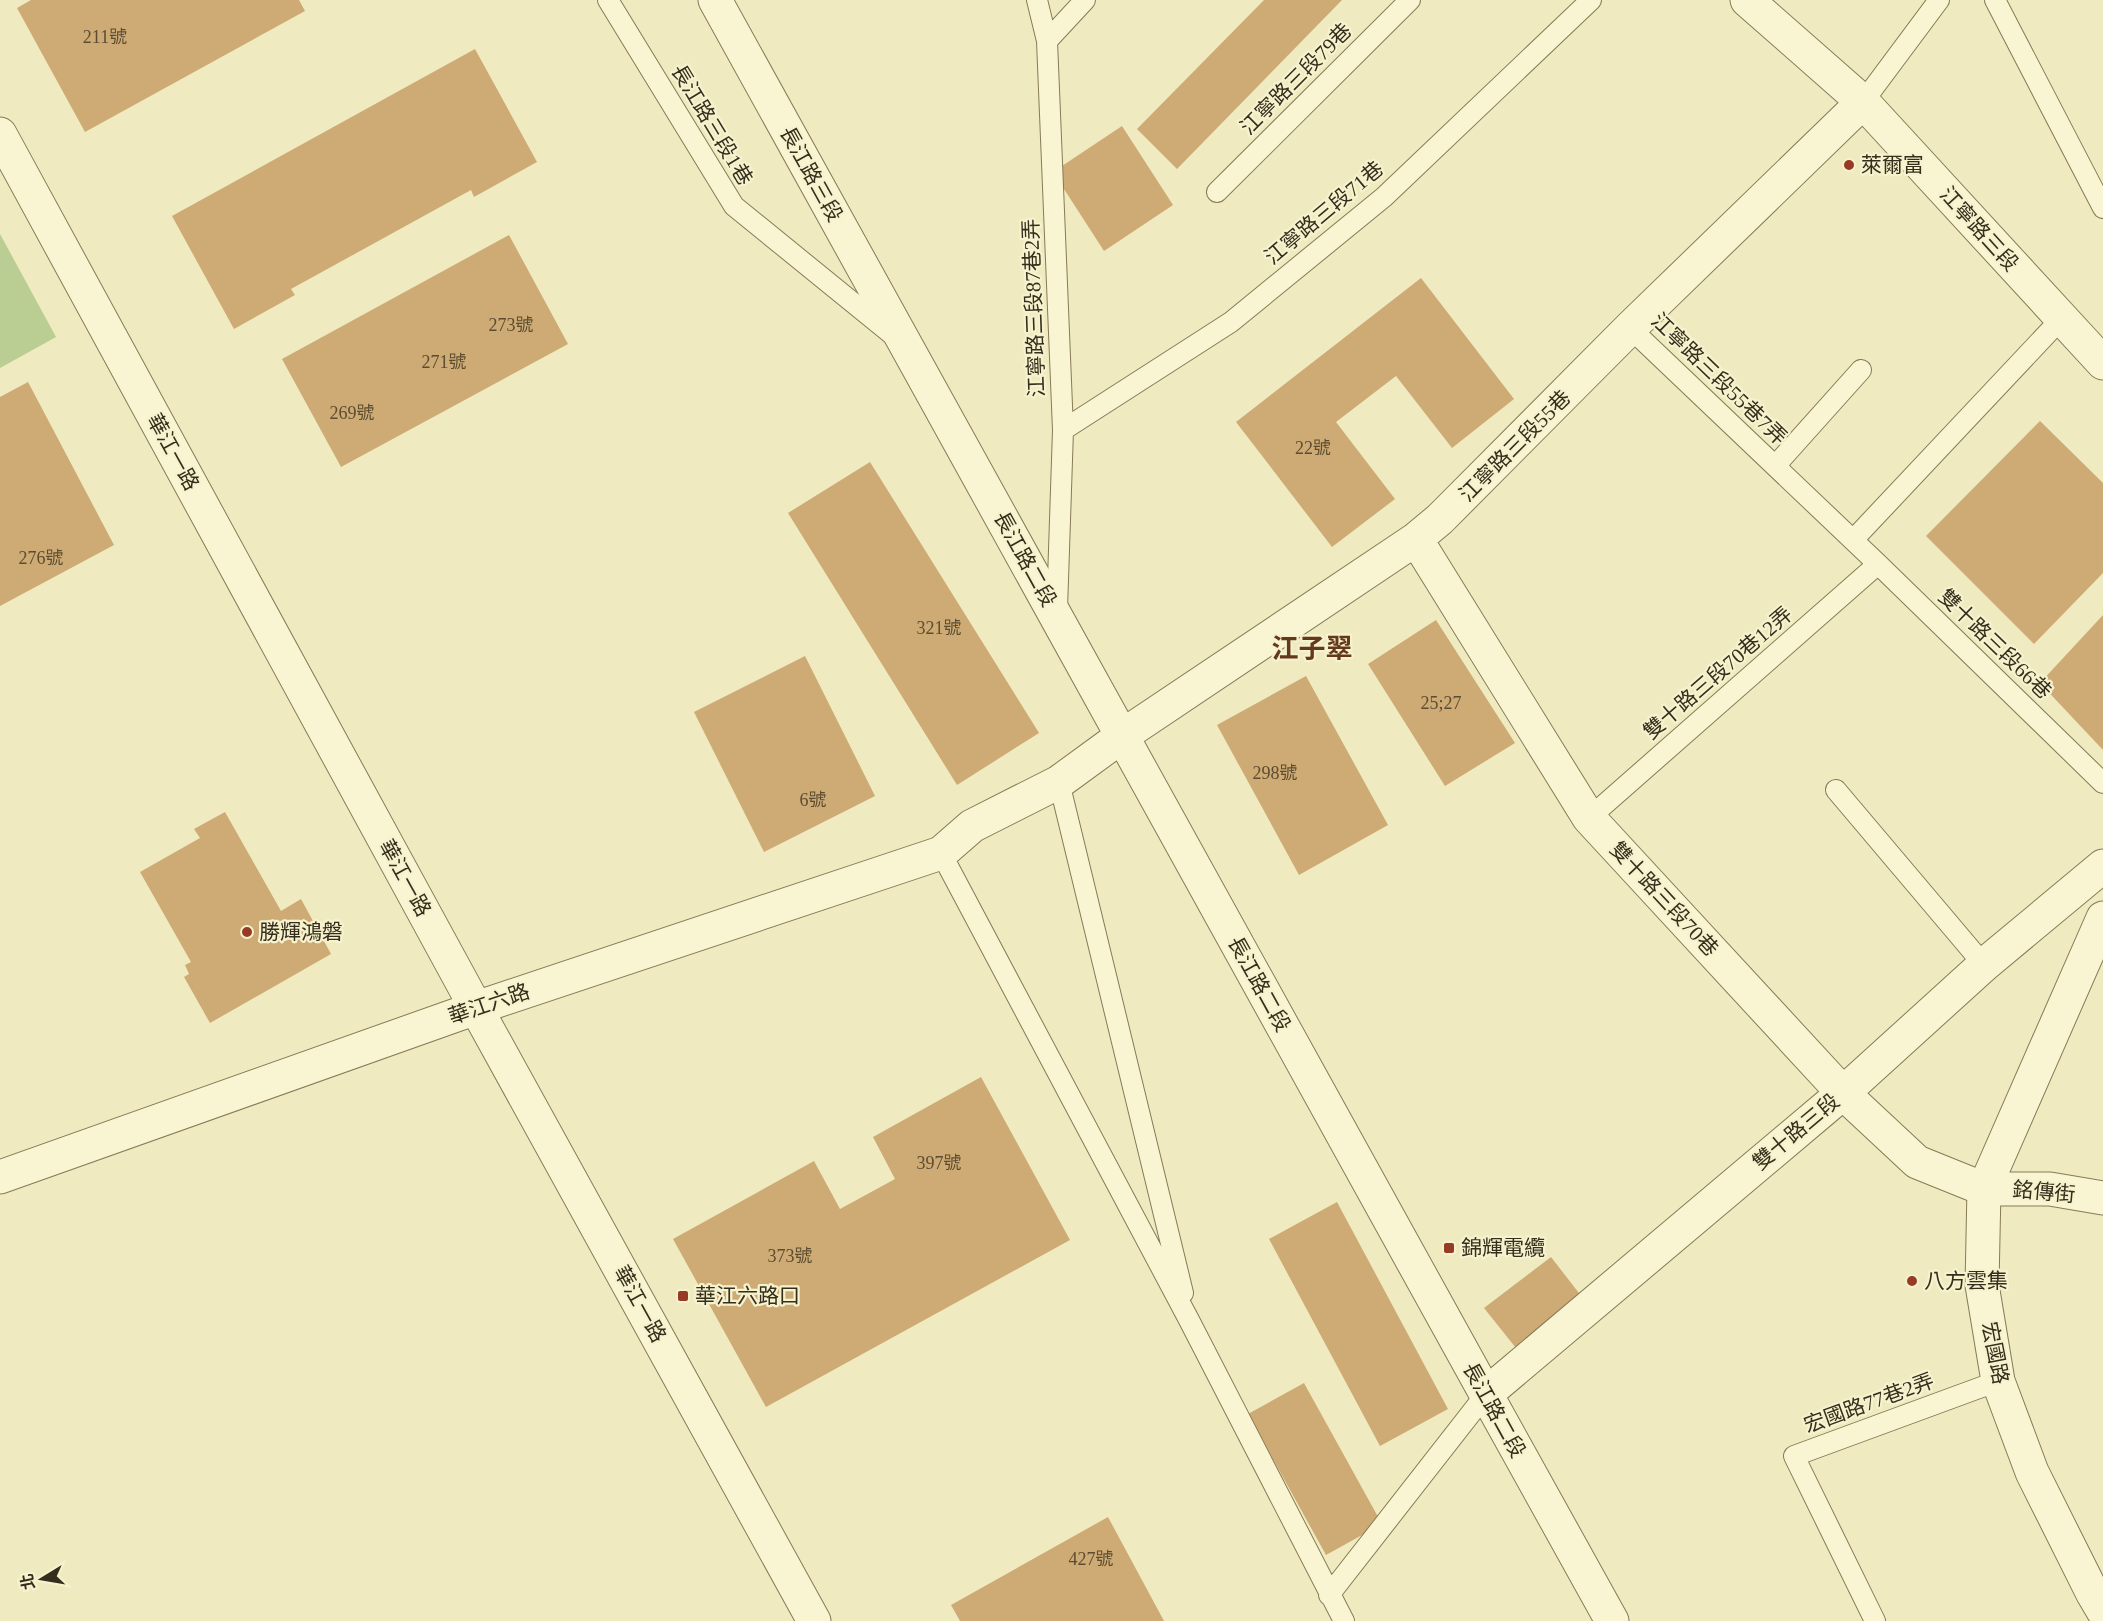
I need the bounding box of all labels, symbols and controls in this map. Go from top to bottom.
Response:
street label: 江寧路三段79巷 [1236,19,1356,139]
house number: 211號 [83,27,127,47]
street label: 長江路三段1巷 [667,60,757,190]
street label: 長江路三段 [775,122,847,226]
place label: 萊爾富 [1861,153,1924,177]
street label: 江寧路三段71巷 [1260,157,1388,269]
marker: 萊爾富 [1842,158,1856,172]
street label: 江寧路三段 [1935,182,2023,276]
street label: 江寧路三段87巷2弄 [1019,218,1049,398]
street label: 江寧路三段55巷7弄 [1646,308,1792,450]
house number: 273號 [489,315,534,335]
house number: 271號 [422,352,467,372]
street label: 江寧路三段55巷 [1455,386,1575,506]
house number: 269號 [330,403,375,423]
street label: 華江一路 [142,409,204,495]
house number: 22號 [1295,438,1331,458]
street label: 長江路二段 [989,507,1061,611]
house number: 276號 [19,548,64,568]
street label: 雙十路三段66巷 [1934,584,2056,704]
street label: 雙十路三段70巷12弄 [1639,602,1797,744]
house number: 321號 [917,618,962,638]
district label: 江子翠 [1272,634,1353,664]
house number: 25;27 [1420,693,1462,713]
house number: 298號 [1253,763,1298,783]
house number: 6號 [800,790,827,810]
street label: 華江一路 [374,835,436,921]
street label: 雙十路三段70巷 [1605,837,1723,961]
place label: 勝輝鴻磐 [259,920,343,944]
marker: 勝輝鴻磐 [240,925,254,939]
street label: 長江路二段 [1223,932,1295,1036]
street label: 華江六路 [445,979,533,1029]
street label: 雙十路三段 [1748,1089,1844,1175]
house number: 397號 [917,1153,962,1173]
street label: 銘傳街 [2012,1177,2076,1207]
place label: 錦輝電纜 [1461,1236,1545,1260]
marker: 錦輝電纜 [1442,1241,1456,1255]
house number: 373號 [768,1246,813,1266]
street label: 華江一路 [609,1261,671,1347]
place label: 八方雲集 [1924,1269,2008,1293]
marker: 八方雲集 [1905,1274,1919,1288]
place label: 華江六路口 [695,1284,800,1308]
marker: 華江六路口 [676,1289,690,1303]
street label: 宏國路 [1977,1320,2013,1386]
street label: 長江路二段 [1458,1358,1530,1462]
street label: 宏國路77巷2弄 [1801,1368,1937,1438]
north arrow [12,1549,72,1609]
house number: 427號 [1069,1549,1114,1569]
text: 北 [18,1572,38,1591]

